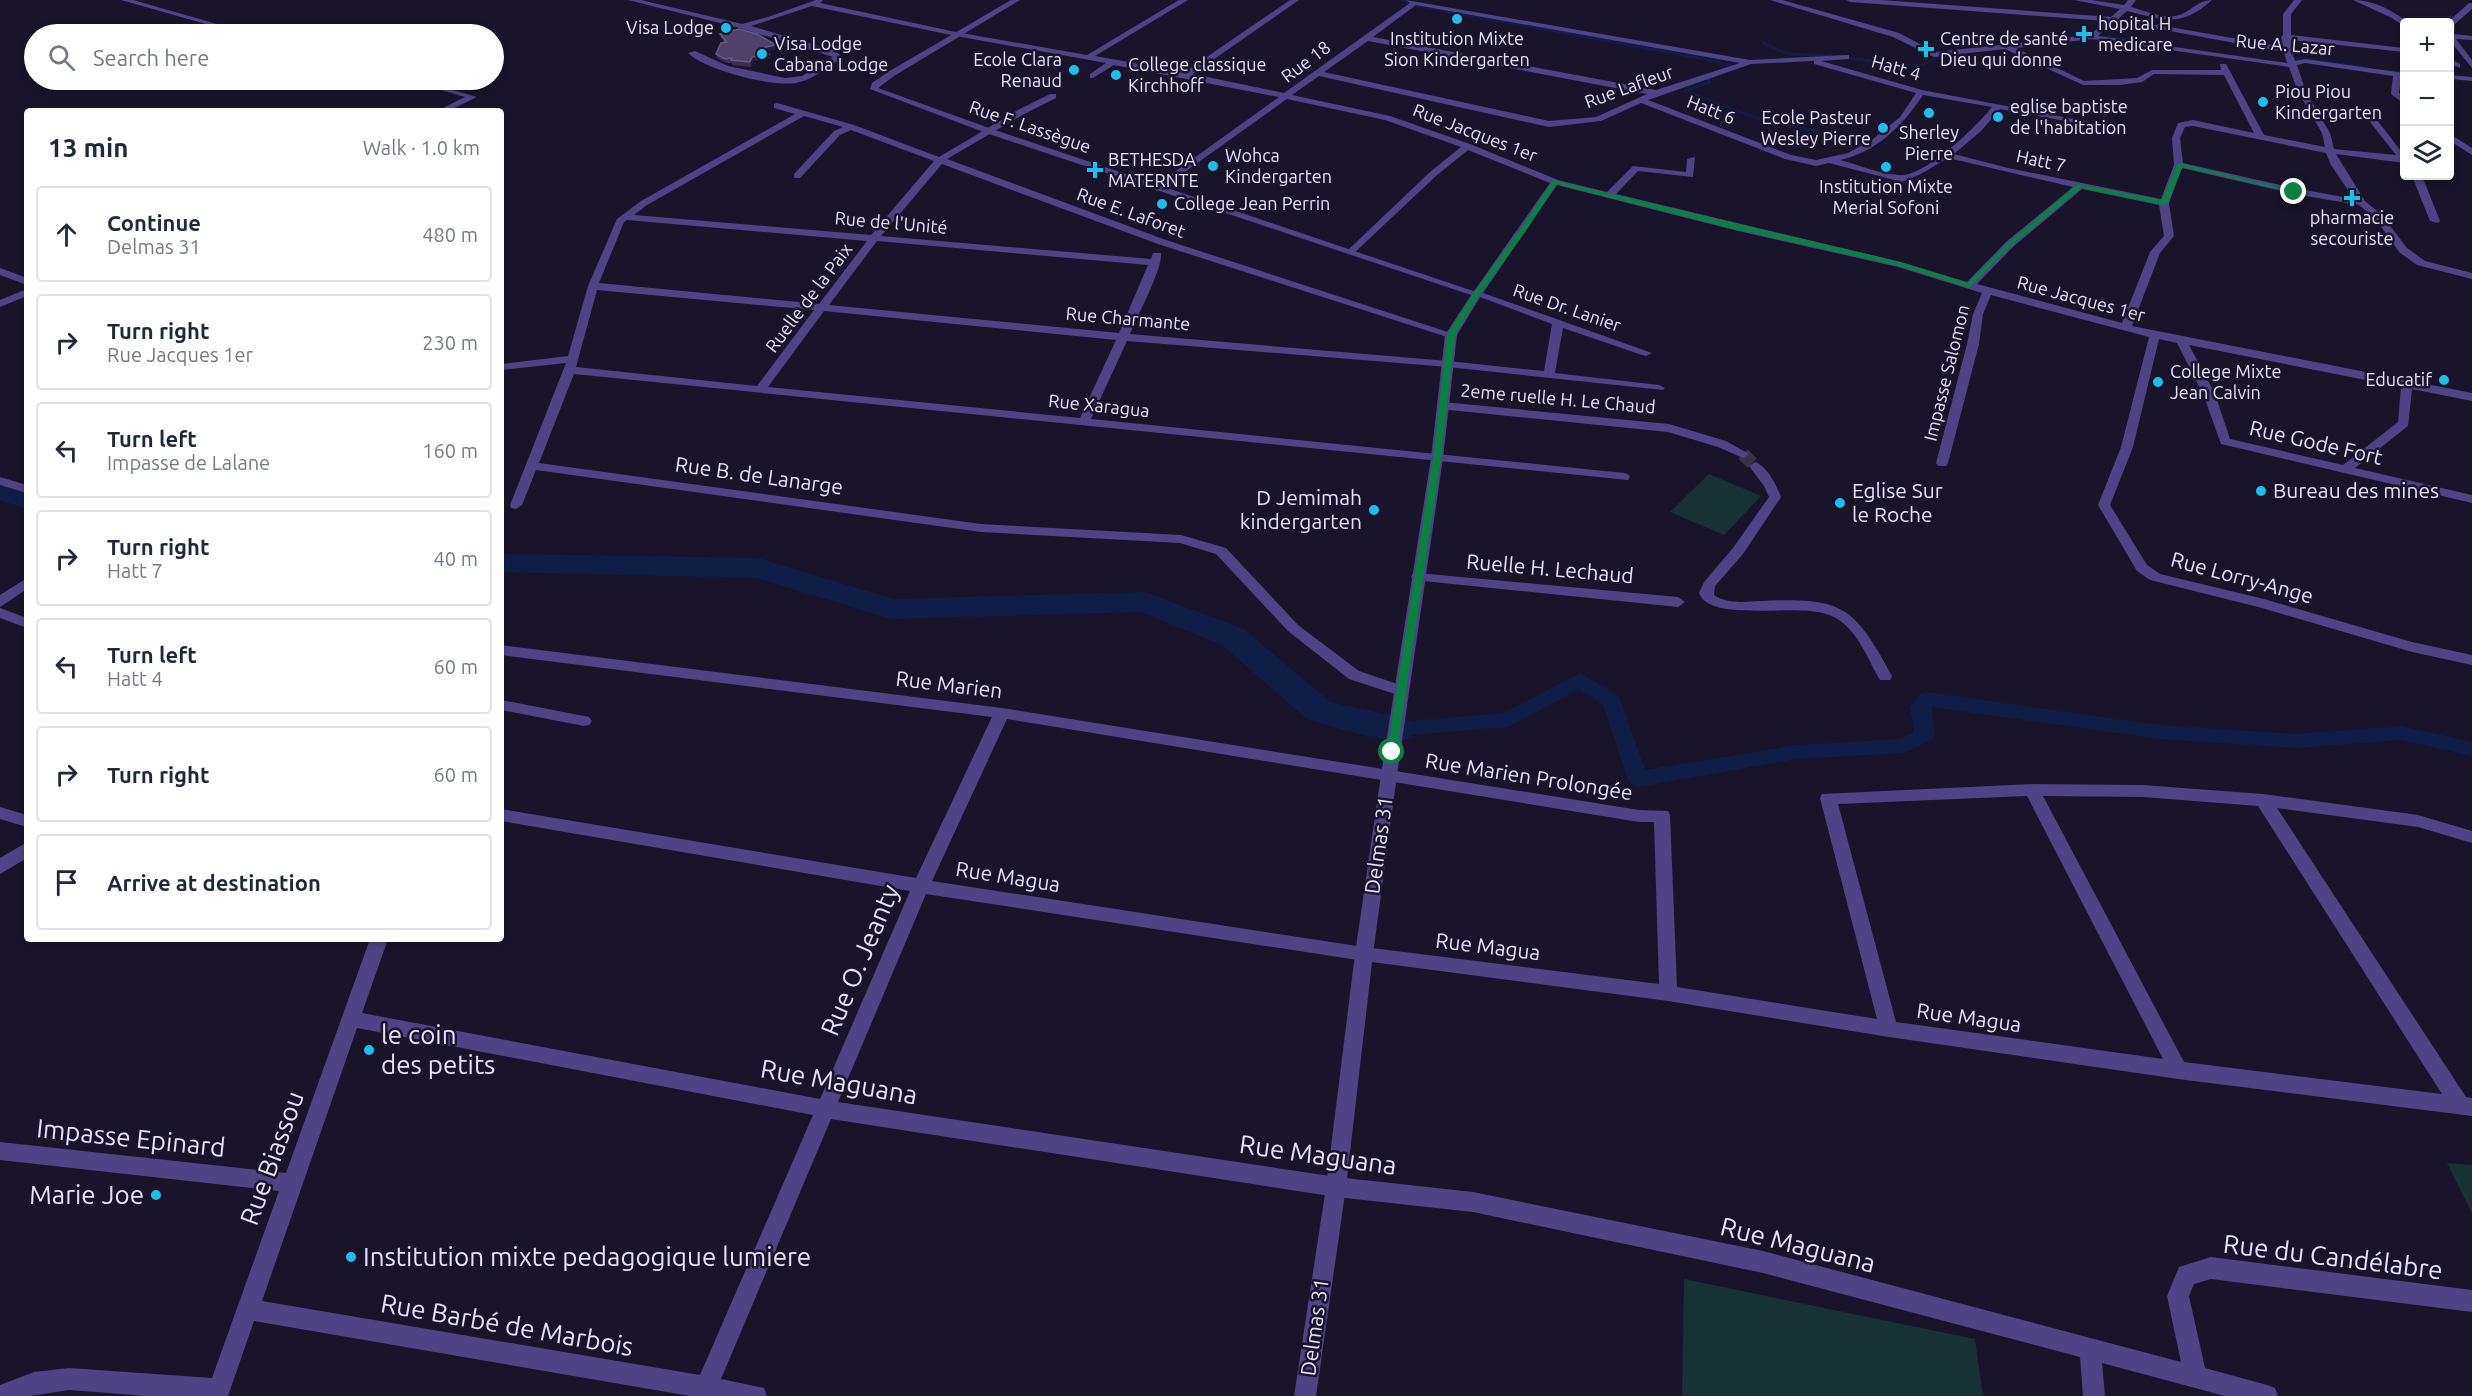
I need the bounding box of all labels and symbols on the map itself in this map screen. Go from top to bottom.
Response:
marker: Institution Mixte Sion Kindergarten [1450,12,1464,26]
place label: hopital H medicare [2098,13,2173,54]
place label: Visa Lodge [626,17,714,37]
marker: Visa Lodge [719,21,733,35]
marker: hopital H medicare [2075,25,2093,43]
place label: Institution Mixte Sion Kindergarten [1384,28,1530,69]
place label: Centre de santé Dieu qui donne [1940,28,2068,69]
street label: Rue A. Lazar [2235,30,2335,58]
place label: Visa Lodge Cabana Lodge [774,33,888,74]
street label: Rue 18 [1277,36,1334,86]
marker: Centre de santé Dieu qui donne [1917,40,1935,58]
marker: Visa Lodge Cabana Lodge [755,47,769,61]
place label: Ecole Clara Renaud [973,49,1062,90]
street label: Hatt 4 [1869,51,1923,84]
place label: College classique Kirchhoff [1128,54,1266,95]
street label: Rue Lafleur [1582,61,1676,111]
marker: Ecole Clara Renaud [1067,63,1081,77]
marker: College classique Kirchhoff [1109,68,1123,82]
place label: Piou Piou Kindergarten [2275,81,2382,122]
street label: Hatt 6 [1684,91,1738,127]
marker: Piou Piou Kindergarten [2256,95,2270,109]
street label: Rue F. Lassègue [967,96,1094,156]
place label: eglise baptiste de l'habitation [2010,96,2128,137]
street label: Rue Jacques 1er [1410,99,1541,165]
marker: Sherley Pierre [1922,106,1936,120]
place label: Ecole Pasteur Wesley Pierre [1761,107,1871,148]
marker: eglise baptiste de l'habitation [1991,110,2005,124]
marker: Ecole Pasteur Wesley Pierre [1876,121,1890,135]
place label: Sherley Pierre [1899,122,1959,163]
place label: Wohca Kindergarten [1225,145,1332,186]
street label: Hatt 7 [2015,145,2068,175]
place label: BETHESDA MATERNTE [1108,149,1199,190]
marker: Wohca Kindergarten [1206,159,1220,173]
marker: Institution Mixte Merial Sofoni [1879,160,1893,174]
marker: BETHESDA MATERNTE [1086,161,1104,179]
place label: Institution Mixte Merial Sofoni [1819,176,1953,217]
route end [2280,178,2306,204]
street label: Rue E. Laforet [1074,183,1188,241]
marker: pharmacie secouriste [2345,191,2359,205]
place label: College Jean Perrin [1174,193,1330,213]
marker: College Jean Perrin [1155,197,1169,211]
street label: Rue de l'Unité [834,207,948,237]
place label: pharmacie secouriste [2310,207,2394,248]
street label: Ruelle de la Paix [761,239,856,356]
street label: Rue Jacques 1er [2015,271,2148,325]
street label: Rue Dr. Lanier [1511,279,1624,335]
street label: Impasse Salomon [1919,302,1973,443]
street label: Rue Charmante [1065,303,1191,333]
place label: College Mixte Jean Calvin [2170,361,2281,402]
place label: Educatif [2365,369,2432,389]
marker: Educatif [2437,373,2451,387]
marker: College Mixte Jean Calvin [2151,375,2165,389]
street label: 2eme ruelle H. Le Chaud [1460,380,1657,417]
street label: Rue Xaragua [1047,390,1151,420]
street label: Rue Gode Fort [2247,415,2385,469]
street label: Rue B. de Lanarge [674,451,845,499]
place label: Eglise Sur le Roche [1852,478,1943,526]
place label: Bureau des mines [2273,478,2439,502]
marker: Bureau des mines [2254,484,2268,498]
place label: D Jemimah kindergarten [1240,485,1362,533]
marker: Eglise Sur le Roche [1833,496,1847,510]
marker: D Jemimah kindergarten [1367,503,1381,517]
street label: Rue Lorry-Ange [2168,547,2316,608]
street label: Ruelle H. Lechaud [1465,549,1635,587]
street label: Rue Marien [894,666,1004,702]
route start [1378,738,1404,764]
street label: Rue Marien Prolongée [1424,748,1635,804]
street label: Delmas 31 [1359,794,1397,895]
street label: Rue Magua [954,856,1062,896]
street label: Rue O. Jeanty [815,880,904,1040]
street label: Rue Magua [1434,928,1542,964]
street label: Rue Magua [1915,998,2023,1036]
place label: le coin des petits [381,1020,495,1079]
marker: le coin des petits [362,1043,376,1057]
street label: Rue Maguana [758,1053,920,1110]
street label: Rue Biassou [234,1087,309,1229]
street label: Impasse Epinard [35,1113,227,1162]
street label: Rue Maguana [1237,1129,1399,1180]
place label: Marie Joe [29,1180,144,1209]
marker: Marie Joe [149,1188,163,1202]
street label: Rue Maguana [1718,1211,1879,1278]
street label: Rue du Candélabre [2222,1229,2444,1284]
place label: Institution mixte pedagogique lumiere [363,1242,811,1271]
marker: Institution mixte pedagogique lumiere [344,1250,358,1264]
street label: Delmas 31 [1295,1276,1333,1377]
street label: Rue Barbé de Marbois [379,1288,636,1361]

